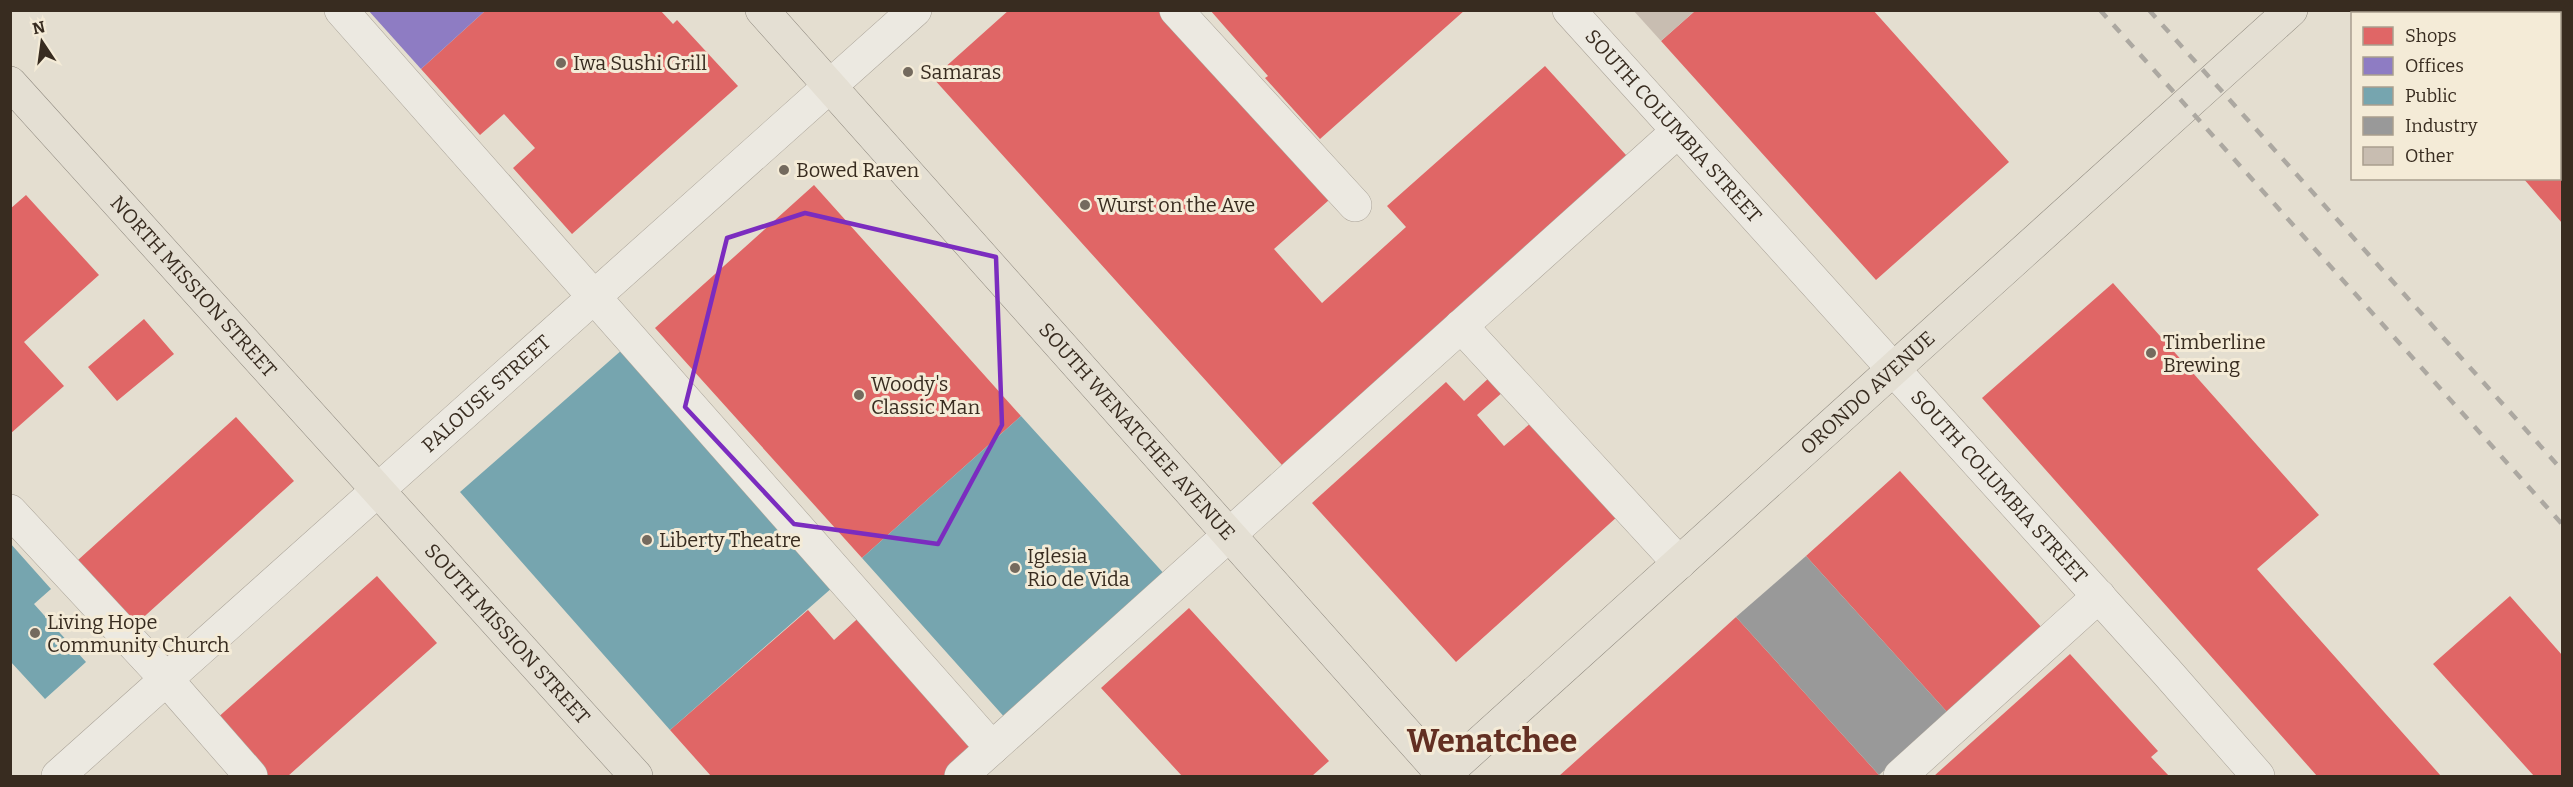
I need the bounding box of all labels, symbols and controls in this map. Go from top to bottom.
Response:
north arrow [12,12,72,72]
legend [2351,12,2561,180]
text: N [31,17,47,39]
street label: SOUTH COLUMBIA STREET [1580,24,1767,227]
text: Shops [2405,25,2457,47]
place label: Iwa Sushi Grill [573,51,707,75]
text: Offices [2405,55,2464,77]
marker: Iwa Sushi Grill [554,56,568,70]
place label: Samaras [920,60,1001,84]
marker: Samaras [901,65,915,79]
text: Public [2405,85,2457,107]
text: Industry [2405,115,2478,137]
text: Other [2405,145,2454,167]
place label: Bowed Raven [796,158,920,182]
marker: Bowed Raven [777,163,791,177]
street label: NORTH MISSION STREET [106,191,282,382]
place label: Wurst on the Ave [1097,193,1255,217]
marker: Wurst on the Ave [1078,198,1092,212]
street label: SOUTH WENATCHEE AVENUE [1034,318,1240,545]
street label: ORONDO AVENUE [1795,326,1940,459]
street label: PALOUSE STREET [417,330,555,457]
place label: Timberline Brewing [2163,330,2266,377]
marker: Timberline Brewing [2144,346,2158,360]
place label: Woody's Classic Man [871,372,981,419]
street label: SOUTH COLUMBIA STREET [1906,385,2093,588]
marker: Woody's Classic Man [852,388,866,402]
place label: Liberty Theatre [659,528,801,552]
marker: Liberty Theatre [640,533,654,547]
street label: SOUTH MISSION STREET [420,539,595,729]
place label: Iglesia Rio de Vida [1027,544,1130,591]
marker: Iglesia Rio de Vida [1008,561,1022,575]
place label: Living Hope Community Church [47,610,230,657]
marker: Living Hope Community Church [28,626,42,640]
district label: Wenatchee [1407,722,1577,760]

